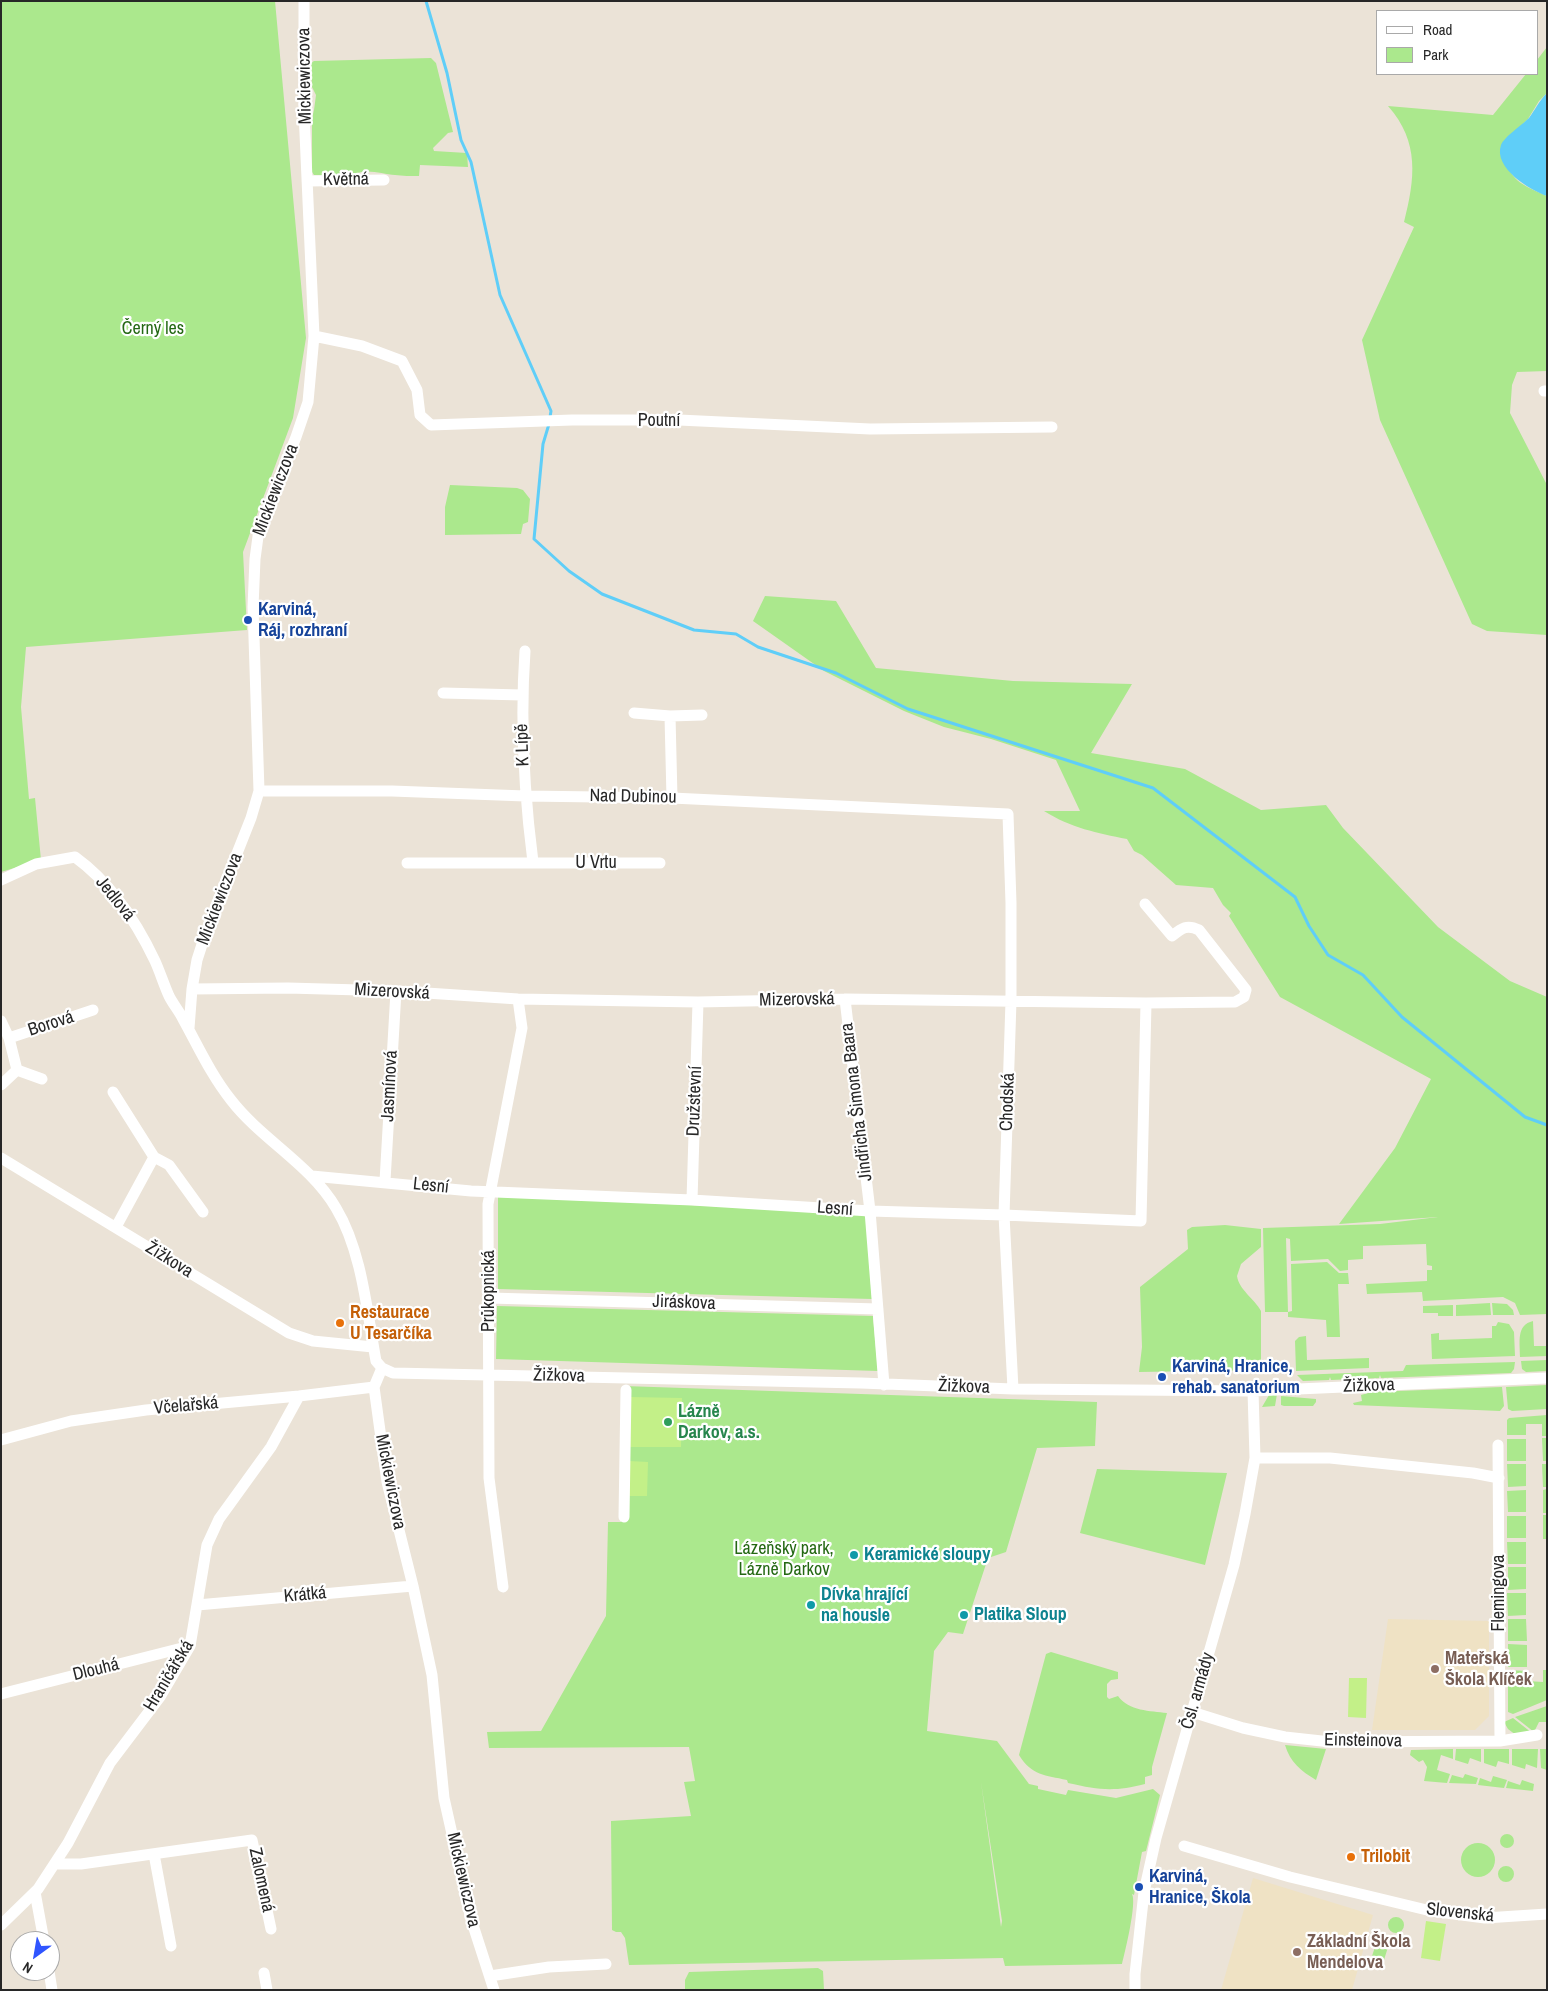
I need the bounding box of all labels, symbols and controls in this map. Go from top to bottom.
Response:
legend [1376,10,1538,75]
text: Road [1423,19,1452,40]
street label: Mickiewiczova [293,27,317,125]
text: Park [1423,44,1448,65]
street label: Květná [323,169,369,191]
park label: Černý les [122,318,184,340]
street label: Poutní [638,410,680,432]
street label: Mickiewiczova [249,441,303,539]
place label: Karviná, Ráj, rozhraní [258,599,347,642]
marker: Karviná, Ráj, rozhraní [242,614,254,626]
street label: K Lípě [511,723,535,767]
street label: Nad Dubinou [589,785,677,809]
street label: Mickiewiczova [193,850,247,948]
street label: U Vrtu [575,852,617,874]
street label: Jedlová [91,872,139,926]
street label: Mizerovská [354,979,430,1005]
street label: Mizerovská [759,989,835,1011]
street label: Borová [25,1007,77,1041]
street label: Jindřicha Šimona Baara [837,1022,877,1182]
street label: Jasmínová [377,1050,403,1122]
street label: Družstevní [683,1065,707,1137]
street label: Chodská [996,1073,1020,1131]
street label: Lesní [412,1173,450,1199]
street label: Lesní [816,1197,854,1221]
street label: Žižkova [141,1237,197,1283]
street label: Průkopnická [478,1250,500,1332]
street label: Jiráskova [652,1291,716,1315]
place label: Restaurace U Tesarčíka [350,1302,432,1345]
marker: Restaurace U Tesarčíka [334,1317,346,1329]
place label: Karviná, Hranice, rehab. sanatorium [1172,1356,1300,1398]
street label: Žižkova [533,1365,585,1387]
marker: Karviná, Hranice, rehab. sanatorium [1156,1371,1168,1383]
street label: Žižkova [1343,1374,1395,1398]
street label: Žižkova [938,1375,990,1399]
street label: Včelařská [153,1392,219,1420]
place label: Lázně Darkov, a.s. [678,1401,760,1444]
marker: Lázně Darkov, a.s. [662,1416,674,1428]
street label: Mickiewiczova [370,1432,410,1532]
park label: Lázeňský park, Lázně Darkov [734,1538,834,1580]
place label: Keramické sloupy [864,1544,990,1566]
marker: Keramické sloupy [848,1549,860,1561]
street label: Flemingova [1488,1554,1510,1632]
street label: Krátká [283,1582,327,1608]
place label: Dívka hrající na housle [821,1584,908,1626]
marker: Dívka hrající na housle [805,1599,817,1611]
place label: Platika Sloup [974,1604,1067,1626]
marker: Platika Sloup [958,1609,970,1621]
street label: Hraničářská [139,1636,199,1716]
place label: Mateřská Škola Klíček [1445,1648,1532,1690]
street label: Čsl. armády [1177,1650,1219,1732]
street label: Dlouhá [71,1654,121,1686]
marker: Mateřská Škola Klíček [1429,1663,1441,1675]
street label: Einsteinova [1324,1730,1402,1752]
street label: Mickiewiczova [442,1830,484,1930]
street label: Zalomená [244,1846,278,1914]
place label: Trilobit [1361,1846,1410,1868]
marker: Trilobit [1345,1851,1357,1863]
place label: Karviná, Hranice, Škola [1149,1866,1251,1908]
marker: Karviná, Hranice, Škola [1133,1881,1145,1893]
street label: Slovenská [1425,1899,1495,1927]
north arrow [10,1931,60,1981]
place label: Základní Škola Mendelova [1307,1931,1410,1974]
marker: Základní Škola Mendelova [1291,1946,1303,1958]
text: N [19,1958,36,1978]

